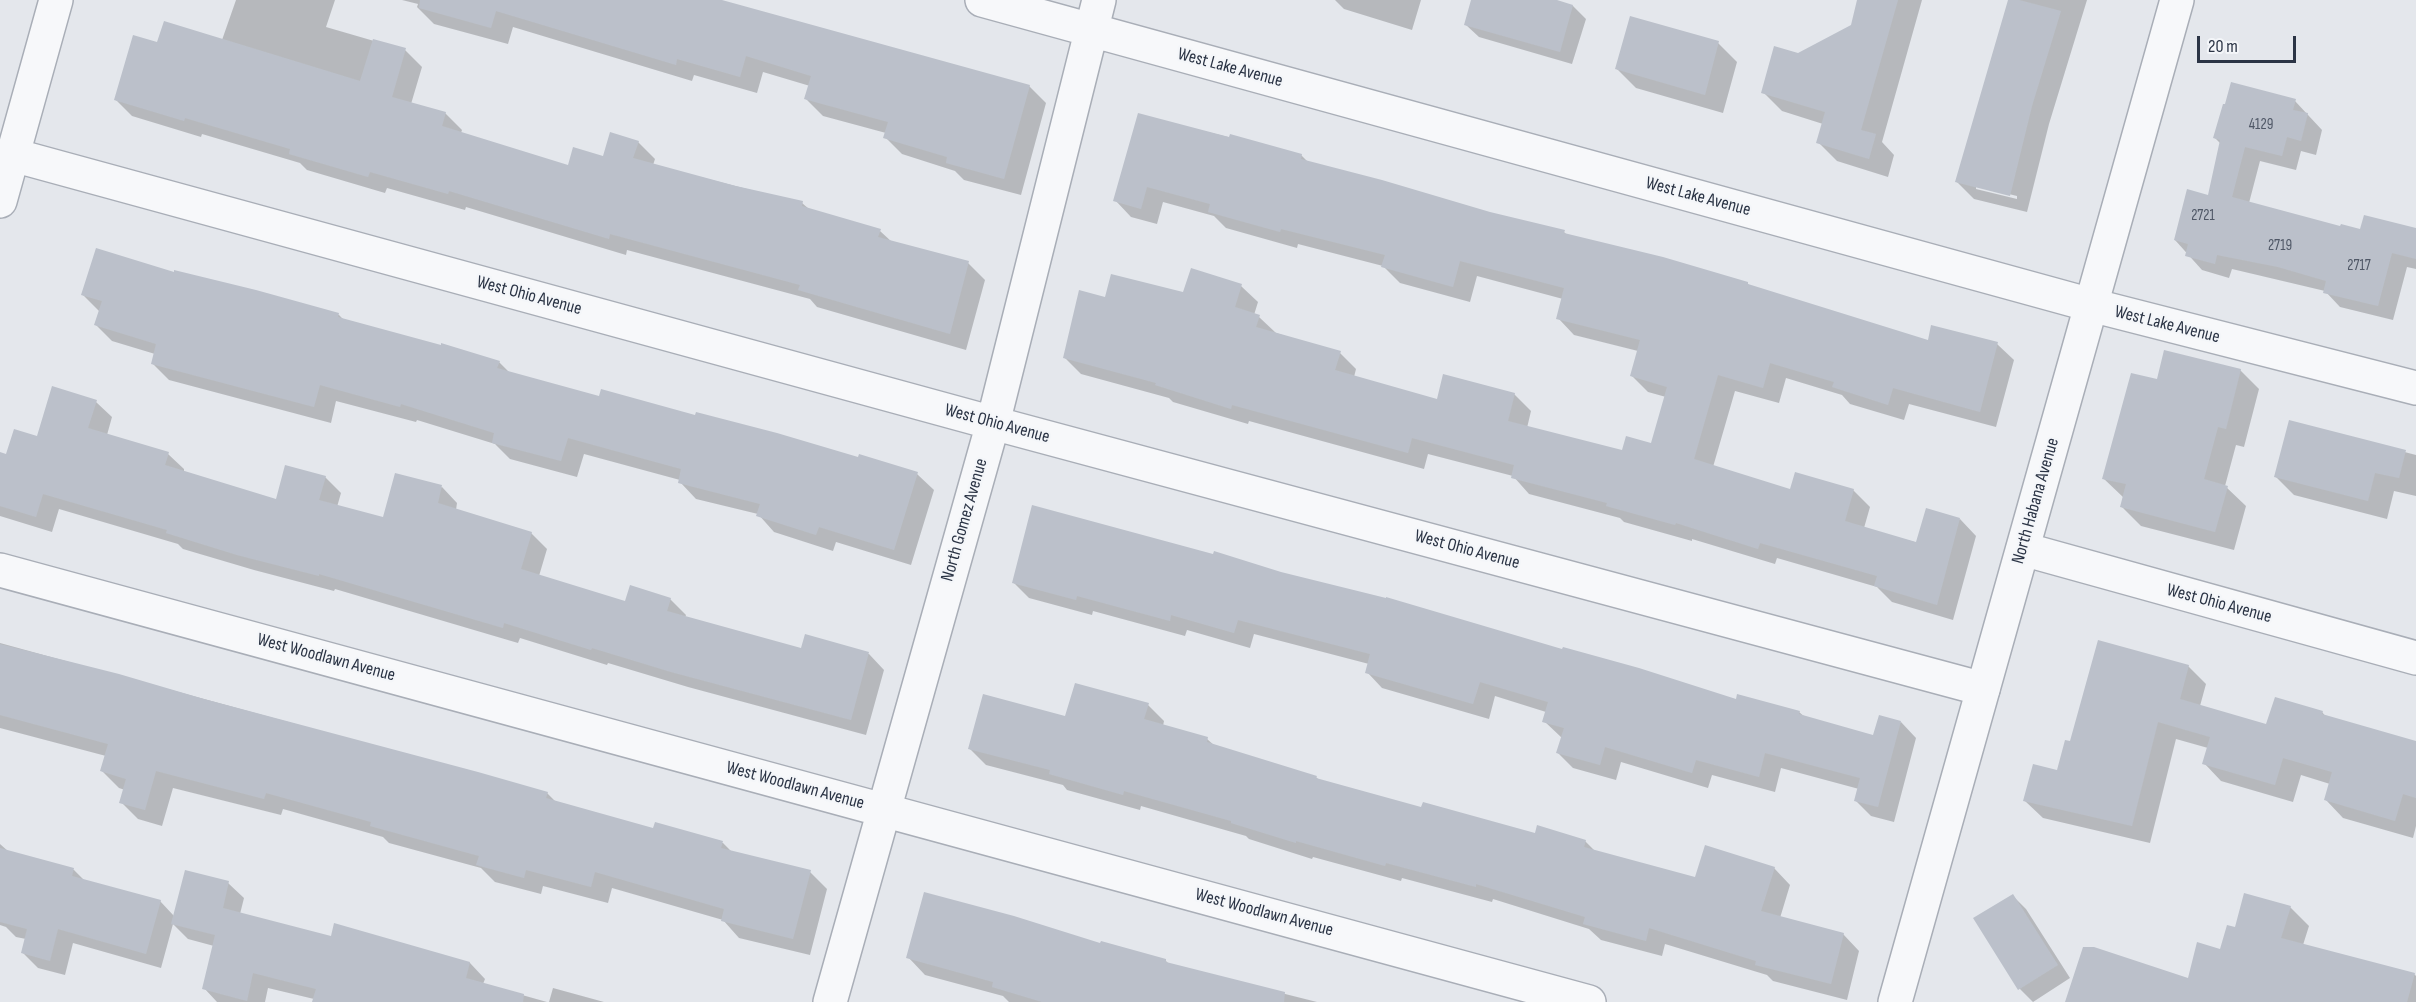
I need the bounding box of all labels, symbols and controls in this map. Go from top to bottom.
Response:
scale bar [2200,24,2299,62]
text: 20 m [2208,36,2238,57]
street label: West Lake Avenue [1175,44,1285,92]
house number: 4129 [2249,116,2273,134]
street label: West Lake Avenue [1643,173,1753,221]
house number: 2721 [2191,207,2215,225]
house number: 2719 [2268,237,2292,255]
house number: 2717 [2347,257,2371,275]
street label: West Ohio Avenue [474,272,584,320]
street label: West Lake Avenue [2112,301,2222,349]
street label: West Ohio Avenue [942,400,1052,448]
street label: North Habana Avenue [2008,436,2064,566]
street label: North Gomez Avenue [937,456,993,584]
street label: West Ohio Avenue [1412,526,1522,574]
street label: West Ohio Avenue [2164,580,2274,628]
street label: West Woodlawn Avenue [255,629,397,687]
street label: West Woodlawn Avenue [724,757,866,815]
street label: West Woodlawn Avenue [1193,884,1335,942]

